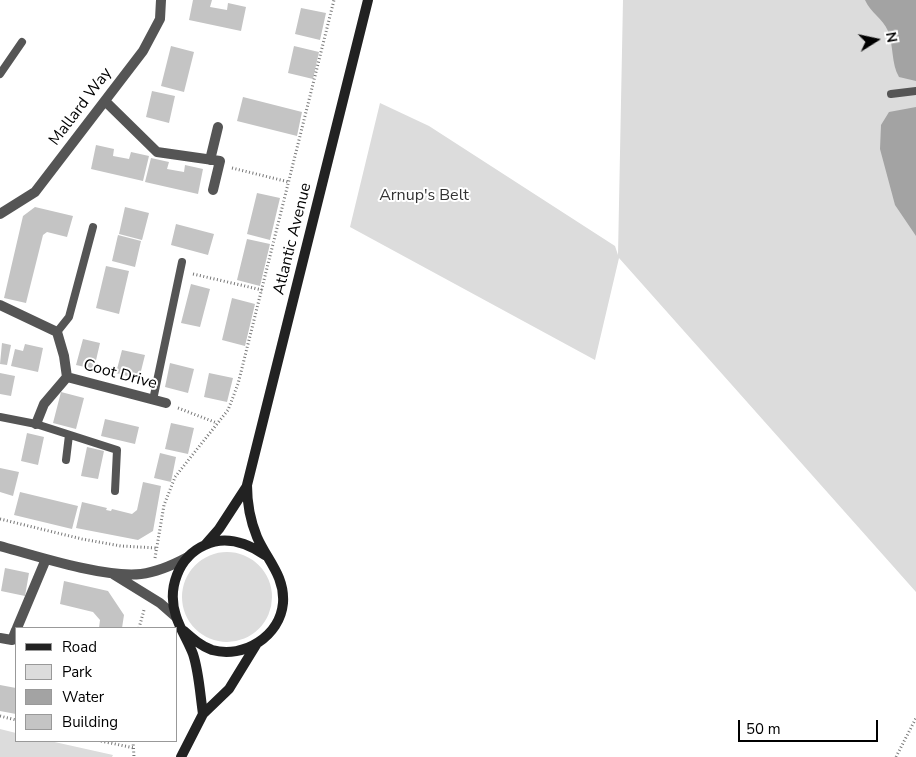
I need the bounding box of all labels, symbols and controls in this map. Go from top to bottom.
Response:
north arrow [851,15,901,65]
text: N [881,30,902,44]
street label: Mallard Way [45,64,117,150]
street label: Atlantic Avenue [270,181,316,297]
park label: Arnup's Belt [379,186,469,206]
street label: Coot Drive [81,356,159,394]
legend [15,627,178,742]
text: Road [62,637,97,657]
text: Park [62,662,92,682]
text: Water [62,687,104,707]
scale bar [741,710,881,742]
text: Building [62,712,118,732]
text: 50 m [746,719,781,739]

